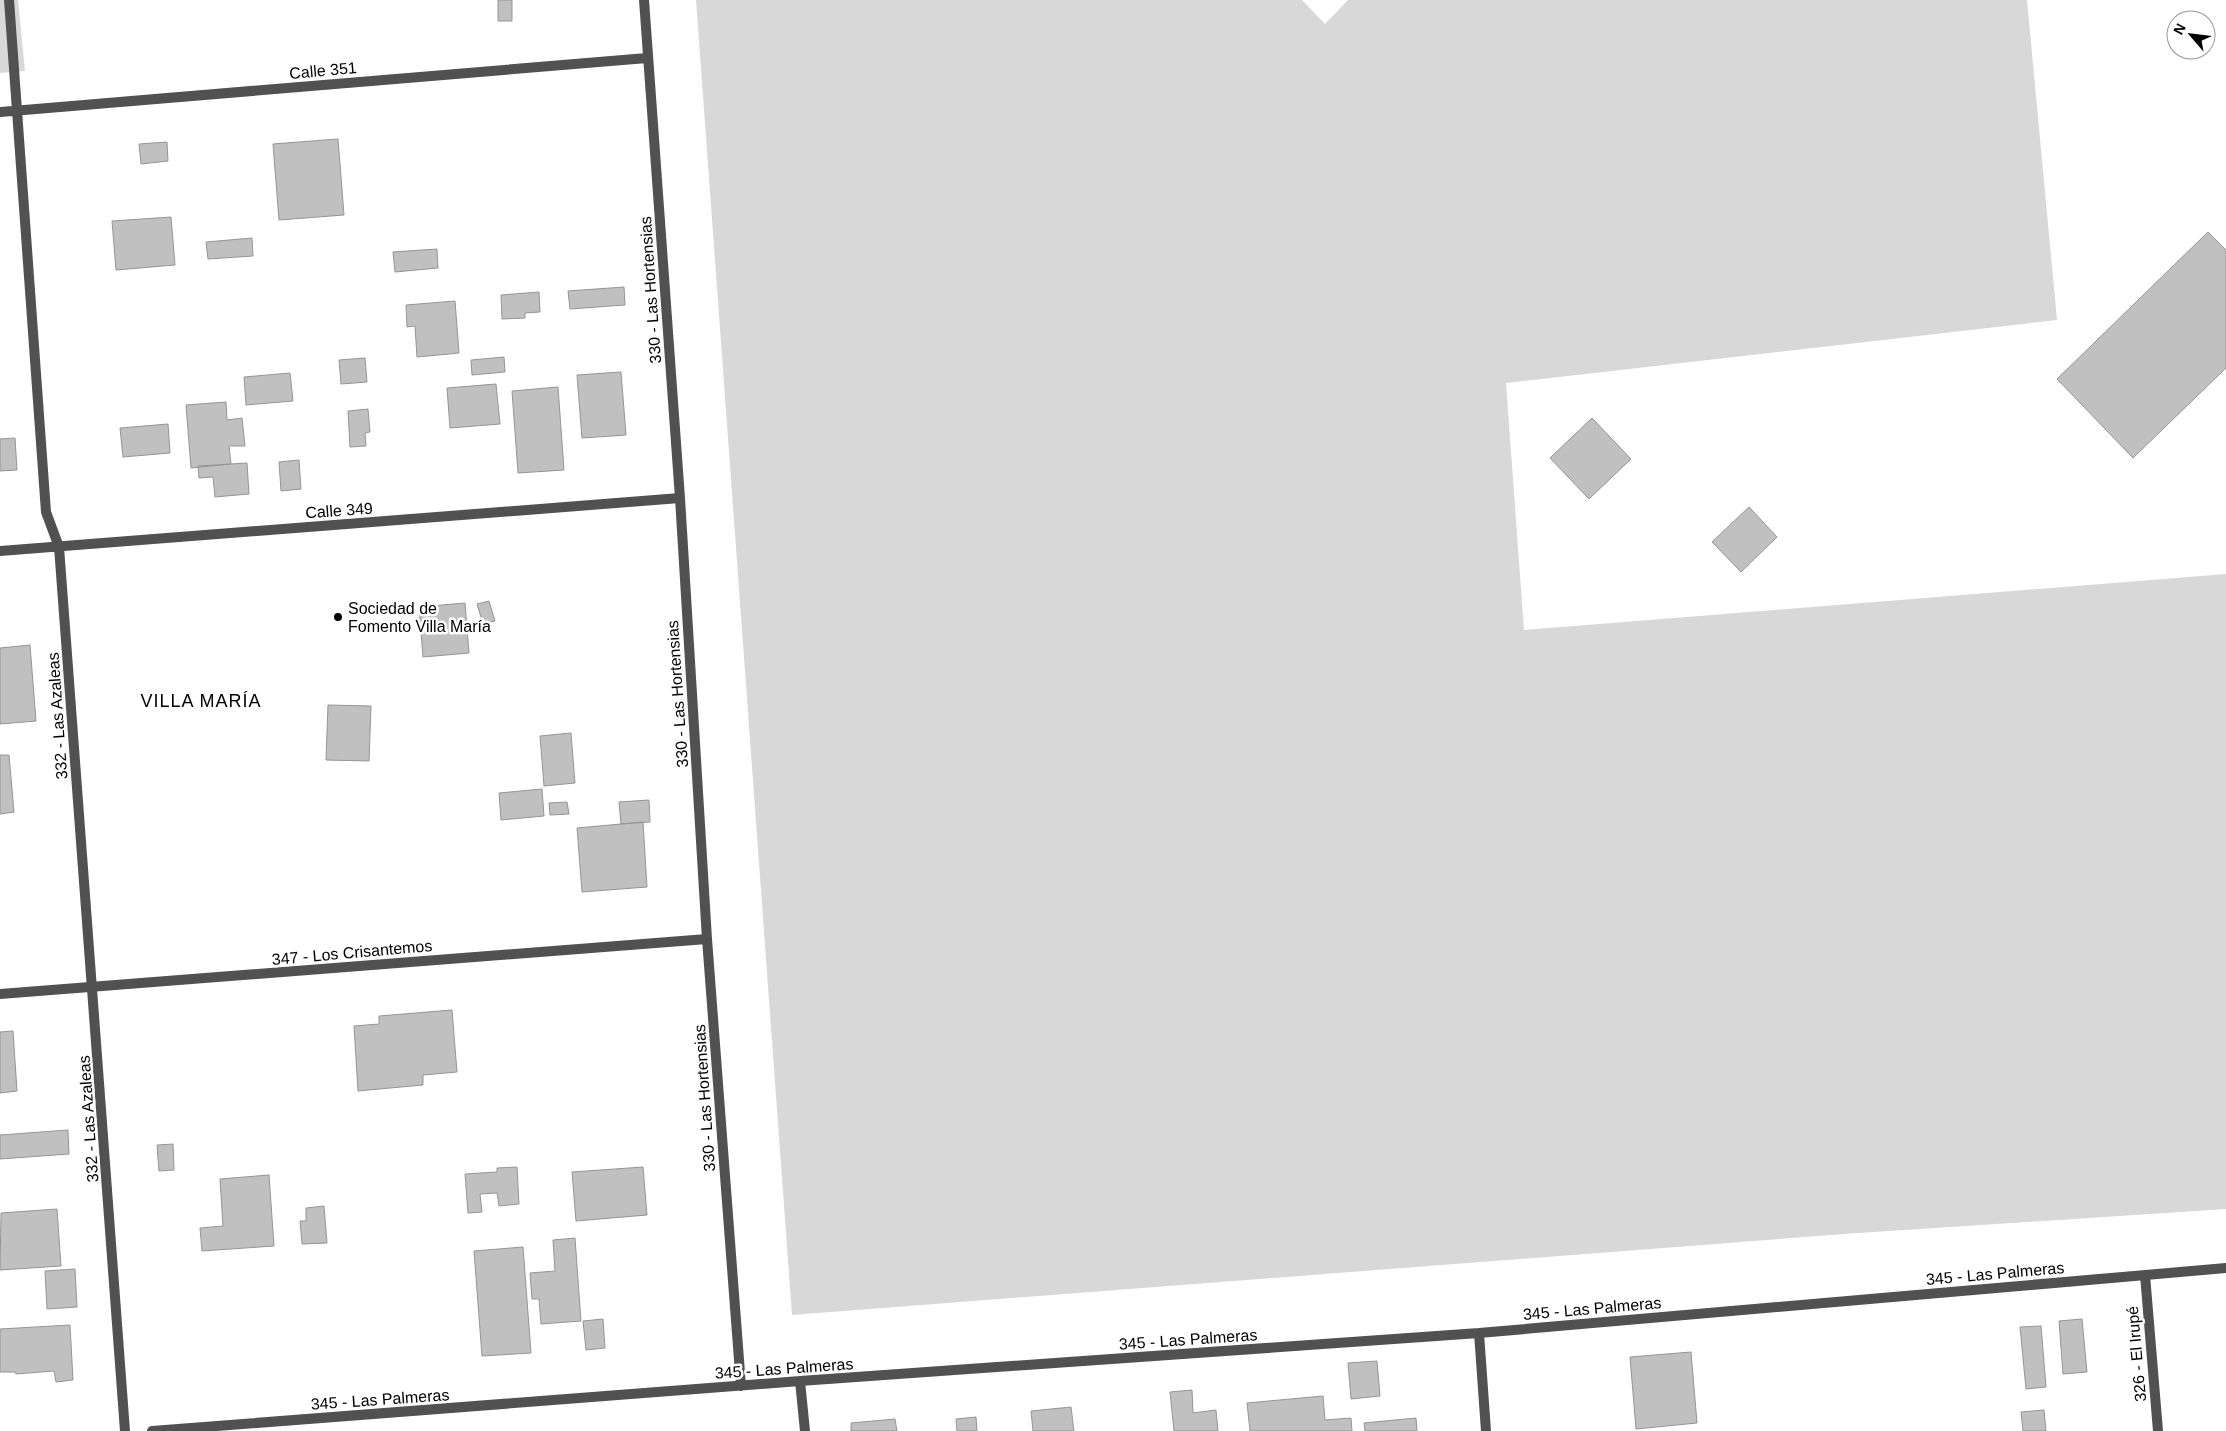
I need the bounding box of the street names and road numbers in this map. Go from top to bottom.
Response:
street label: Calle 351 [289,59,358,82]
street label: 330 - Las Hortensias [637,216,664,364]
street label: Calle 349 [305,500,373,521]
street label: 330 - Las Hortensias [664,620,691,768]
street label: 332 - Las Azaleas [45,652,70,780]
street label: 347 - Los Crisantemos [271,937,433,968]
street label: 330 - Las Hortensias [691,1024,718,1172]
street label: 332 - Las Azaleas [76,1055,101,1183]
street label: 345 - Las Palmeras [1925,1259,2065,1288]
street label: 345 - Las Palmeras [1522,1294,1662,1323]
street label: 326 - El Irupé [2124,1305,2149,1403]
street label: 345 - Las Palmeras [1118,1326,1258,1353]
street label: 345 - Las Palmeras [714,1355,854,1382]
street label: 345 - Las Palmeras [310,1386,450,1413]

